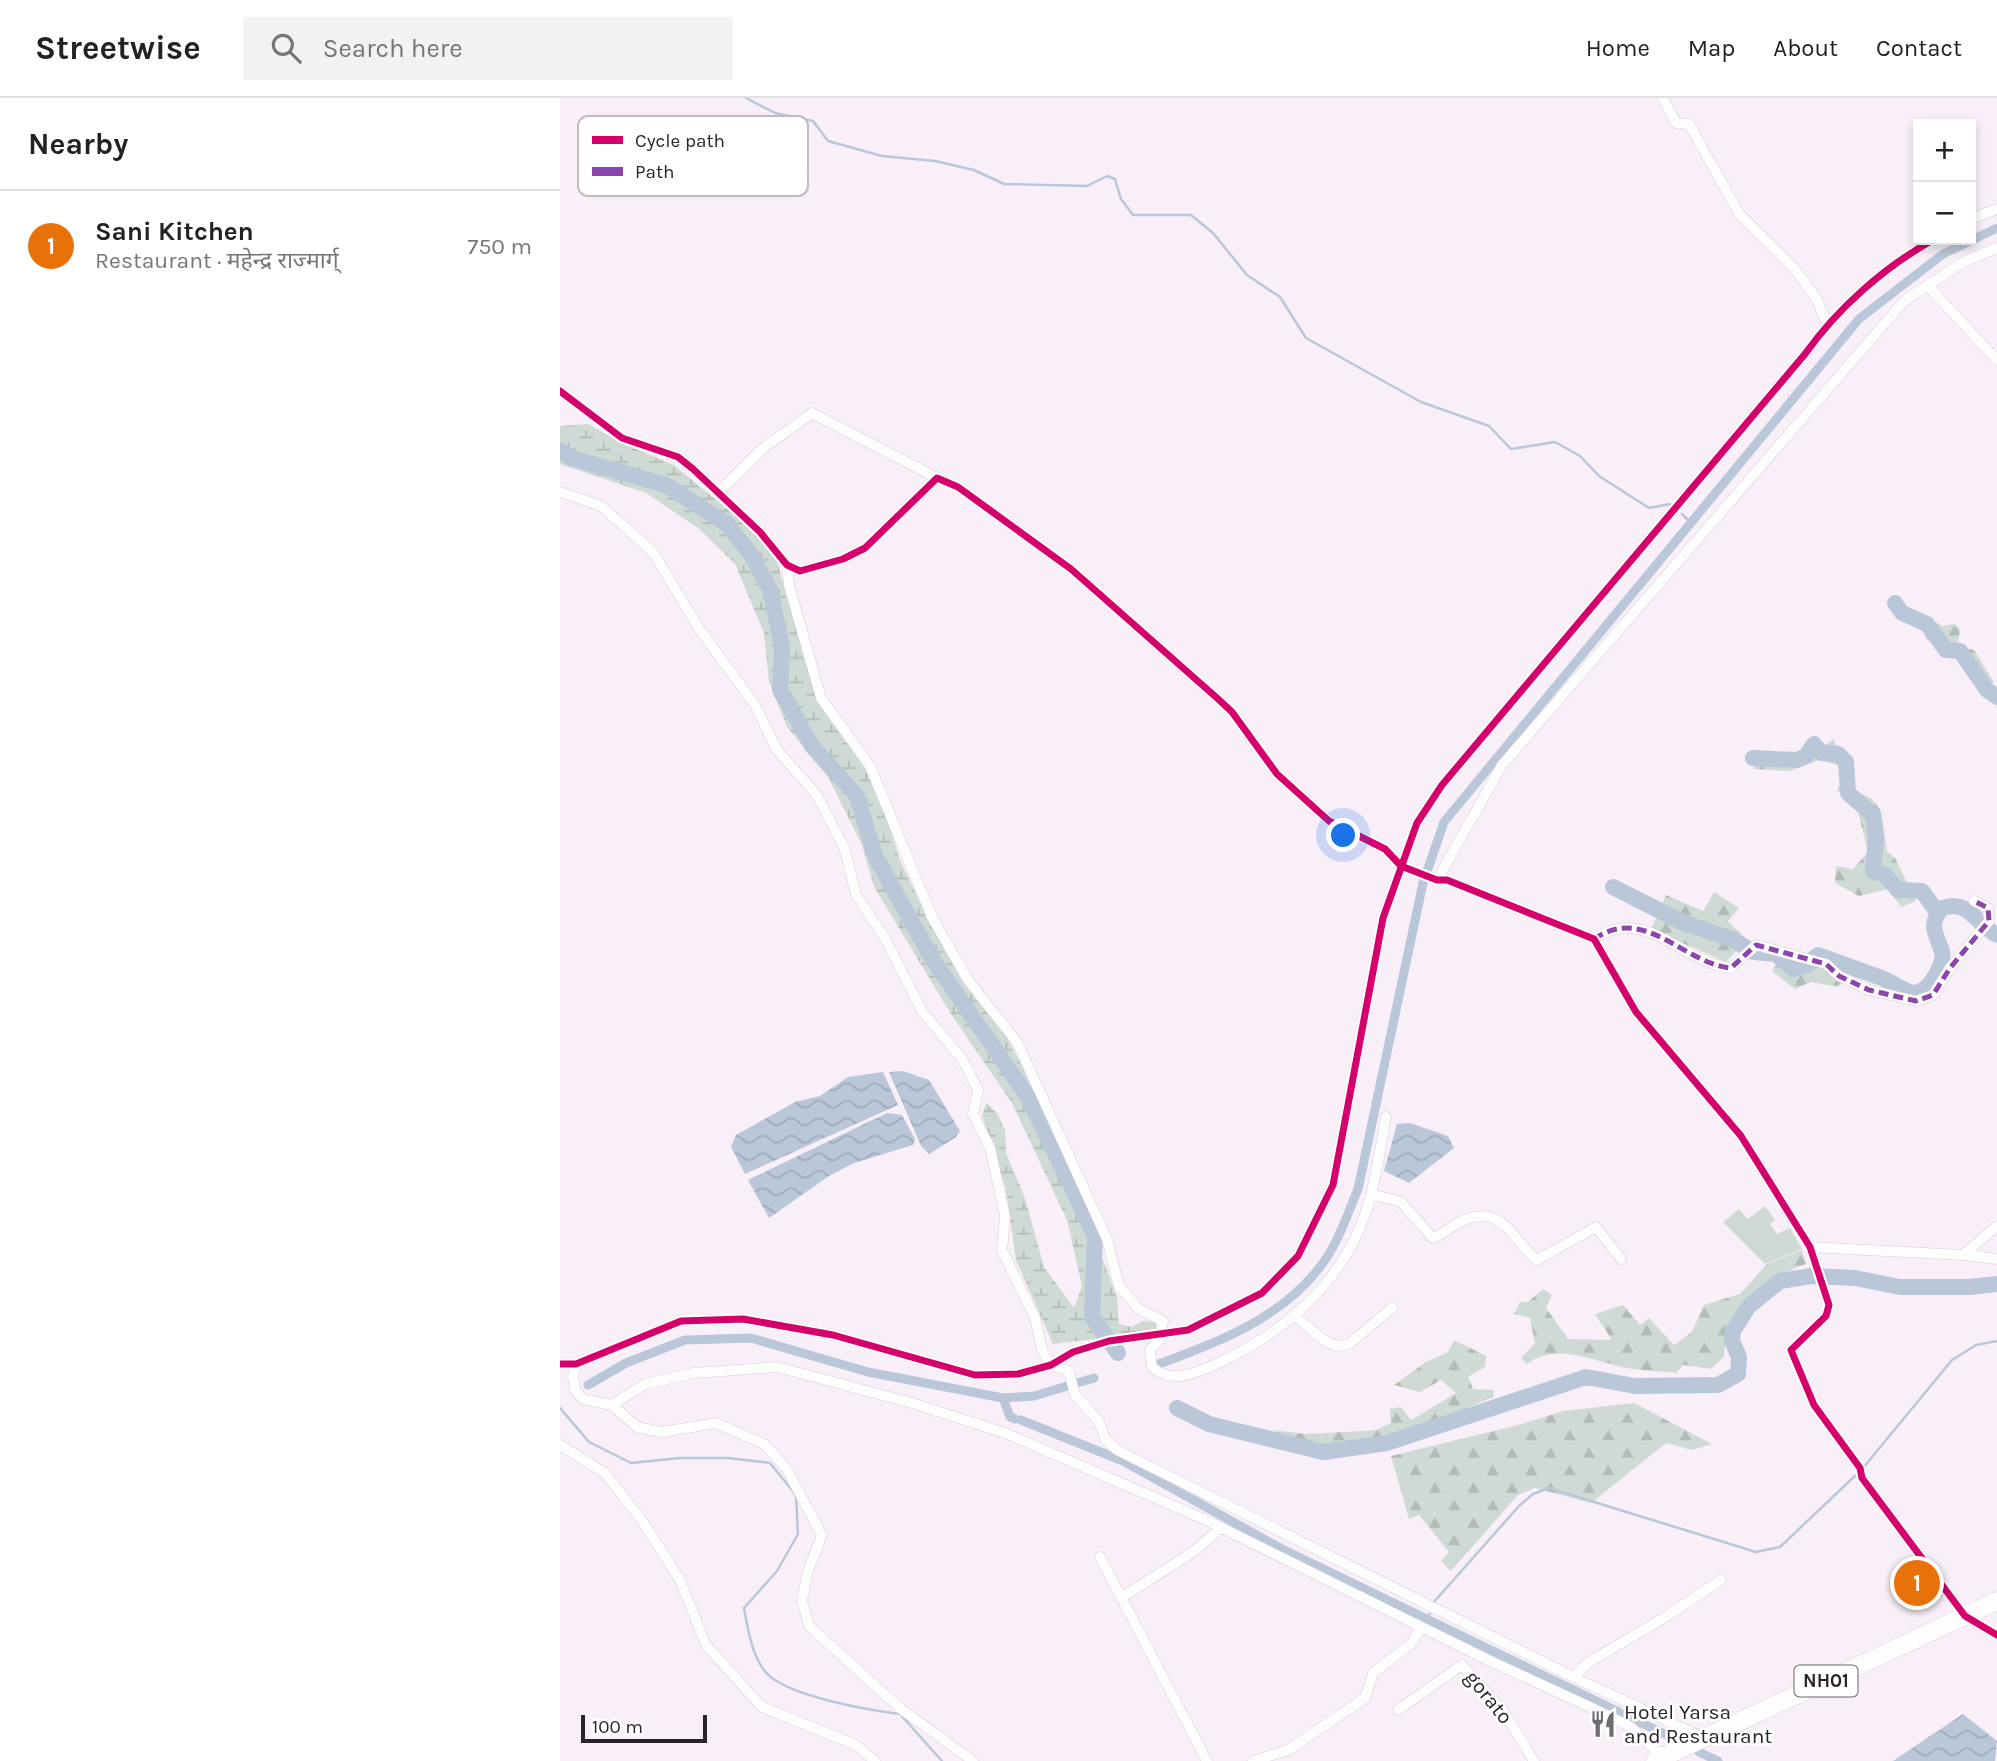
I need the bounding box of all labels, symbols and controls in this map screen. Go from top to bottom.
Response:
search box [243,17,733,80]
text: Streetwise [35,29,201,67]
icon: search [267,29,305,67]
text: Search here [323,33,463,64]
text: Home [1586,34,1650,62]
text: Map [1688,34,1735,62]
text: About [1773,34,1838,62]
text: Contact [1876,34,1962,62]
legend [578,116,808,196]
map controls [1913,119,1976,245]
button: + [1913,119,1976,182]
text: Nearby [28,126,128,162]
text: Cycle path [635,130,725,152]
text: Path [635,161,675,183]
button: − [1913,182,1976,245]
text: Sani Kitchen [95,216,254,247]
text: 1 [47,233,55,260]
text: 750 m [468,233,532,260]
text: Restaurant · महेन्द्र राज्मार्ग् [95,247,339,274]
your location [1326,818,1360,852]
pin: 1 [1894,1557,1940,1609]
street label: gorato [1460,1665,1518,1729]
road number: NH01 [1794,1666,1858,1696]
place label: Hotel Yarsa and Restaurant [1624,1700,1772,1748]
restaurant icon: Hotel Yarsa and Restaurant [1588,1709,1618,1739]
scale bar [581,1712,707,1744]
text: 100 m [592,1716,643,1738]

